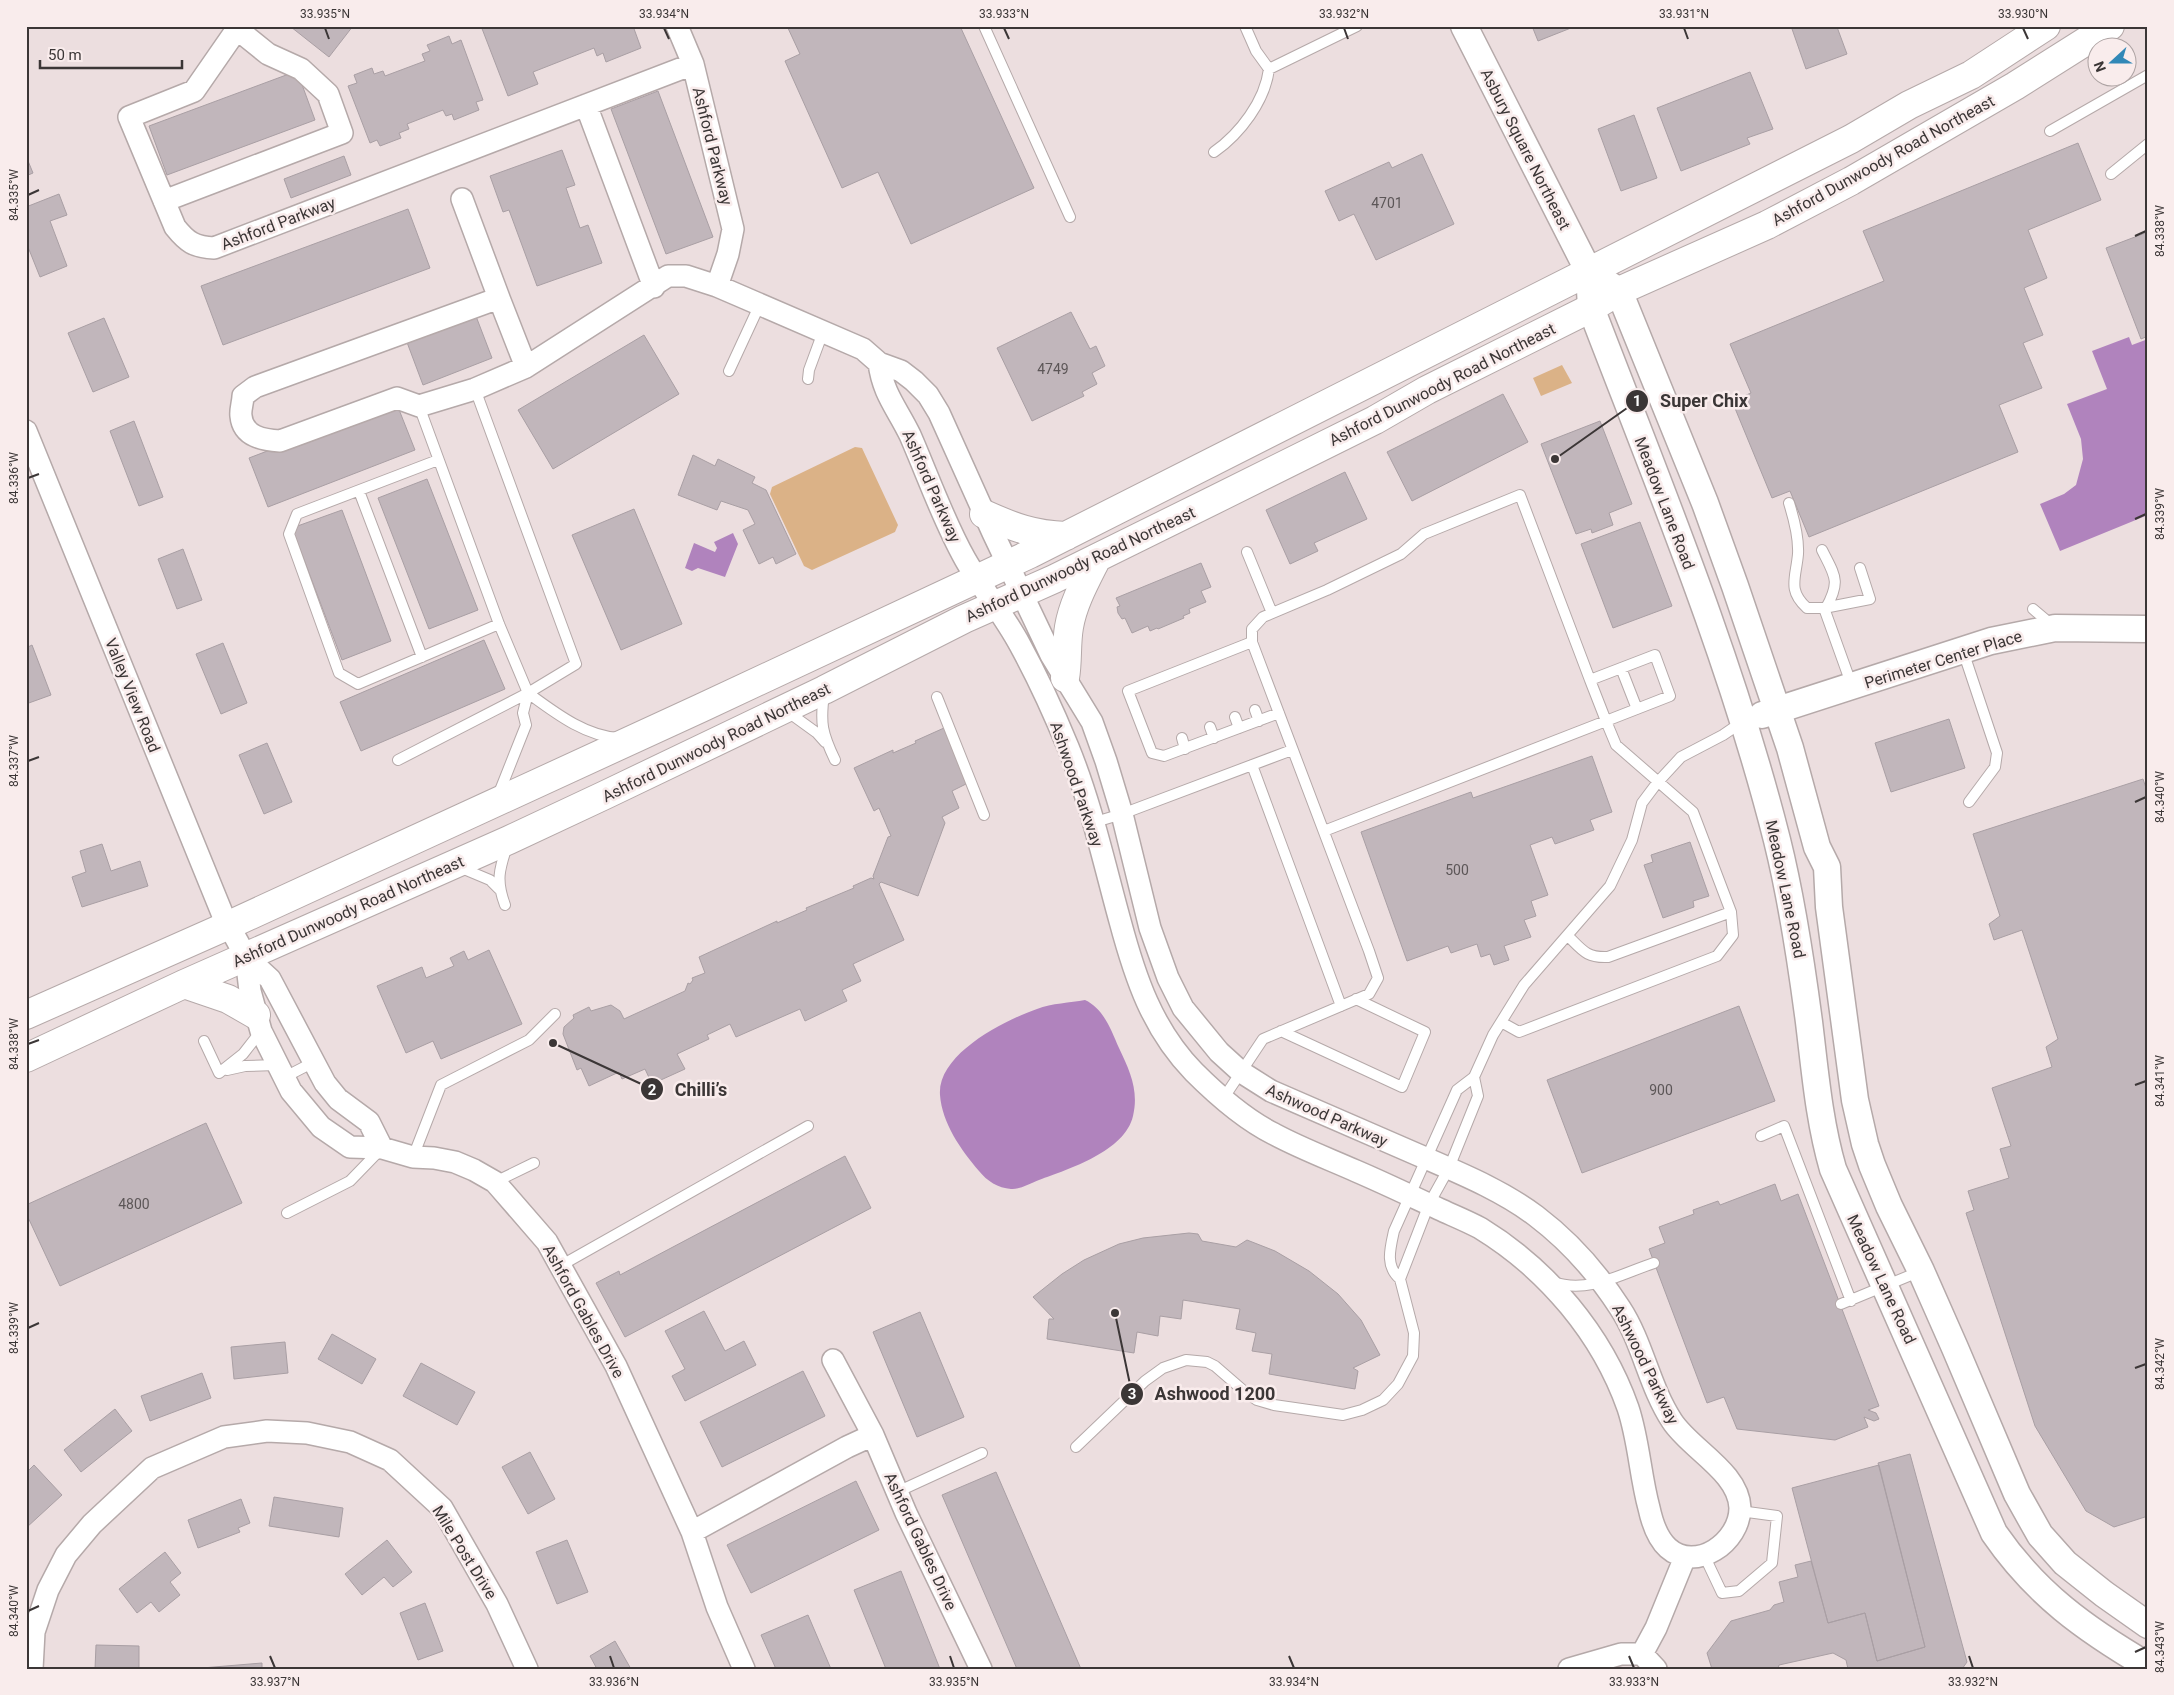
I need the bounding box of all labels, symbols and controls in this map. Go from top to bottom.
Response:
text: 33.935°N [300,7,350,21]
text: 33.934°N [639,7,689,21]
text: 33.933°N [979,7,1029,21]
text: 33.932°N [1319,7,1369,21]
text: 33.931°N [1659,7,1709,21]
text: 33.930°N [1998,7,2048,21]
scale bar [40,38,182,70]
north arrow [2086,38,2136,88]
text: 50 m [48,46,82,64]
text: N [2091,59,2109,74]
street label: Asbury Square Northeast [1477,65,1575,233]
street label: Ashford Parkway [689,85,736,207]
street label: Ashford Dunwoody Road Northeast [1769,91,1998,230]
text: 84.335°W [7,169,21,221]
street label: Ashford Parkway [218,193,338,254]
house number: 4701 [1371,195,1403,211]
text: 84.338°W [2153,205,2167,257]
street label: Ashford Dunwoody Road Northeast [1326,319,1558,450]
house number: 4749 [1037,361,1069,377]
callout: Super Chix [1625,385,1758,418]
text: Super Chix [1660,390,1749,411]
text: 1 [1633,392,1641,410]
street label: Ashford Parkway [898,427,965,546]
street label: Meadow Lane Road [1630,434,1699,572]
text: 84.336°W [7,452,21,504]
text: 84.339°W [2153,488,2167,540]
street label: Ashford Dunwoody Road Northeast [962,503,1198,626]
street label: Perimeter Center Place [1862,626,2024,693]
street label: Valley View Road [101,635,164,755]
street label: Ashford Dunwoody Road Northeast [599,679,833,806]
street label: Ashwood Parkway [1046,719,1107,850]
text: 84.337°W [7,735,21,787]
text: 84.340°W [2153,771,2167,823]
street label: Meadow Lane Road [1762,818,1809,960]
street label: Ashford Dunwoody Road Northeast [230,852,467,971]
house number: 500 [1445,862,1469,878]
text: 84.338°W [7,1018,21,1070]
text: 84.341°W [2153,1055,2167,1107]
callout: Chilli’s [640,1073,737,1106]
text: Chilli’s [675,1079,727,1100]
street label: Ashwood Parkway [1263,1080,1391,1151]
text: 2 [648,1081,657,1099]
house number: 900 [1649,1082,1673,1098]
house number: 4800 [118,1196,150,1212]
street label: Meadow Lane Road [1843,1211,1920,1347]
street label: Ashford Gables Drive [539,1241,628,1381]
street label: Ashwood Parkway [1608,1301,1683,1428]
text: 84.339°W [7,1302,21,1354]
text: 84.342°W [2153,1338,2167,1390]
callout: Ashwood 1200 [1120,1377,1286,1410]
text: Ashwood 1200 [1155,1383,1275,1404]
text: 3 [1128,1385,1136,1403]
street label: Ashford Gables Drive [880,1469,961,1613]
street label: Mile Post Drive [428,1502,501,1603]
text: 84.340°W [7,1585,21,1637]
text: 84.343°W [2153,1621,2167,1673]
text: 33.937°N [250,1675,300,1689]
text: 33.936°N [589,1675,639,1689]
text: 33.935°N [929,1675,979,1689]
text: 33.934°N [1269,1675,1319,1689]
text: 33.933°N [1609,1675,1659,1689]
text: 33.932°N [1948,1675,1998,1689]

